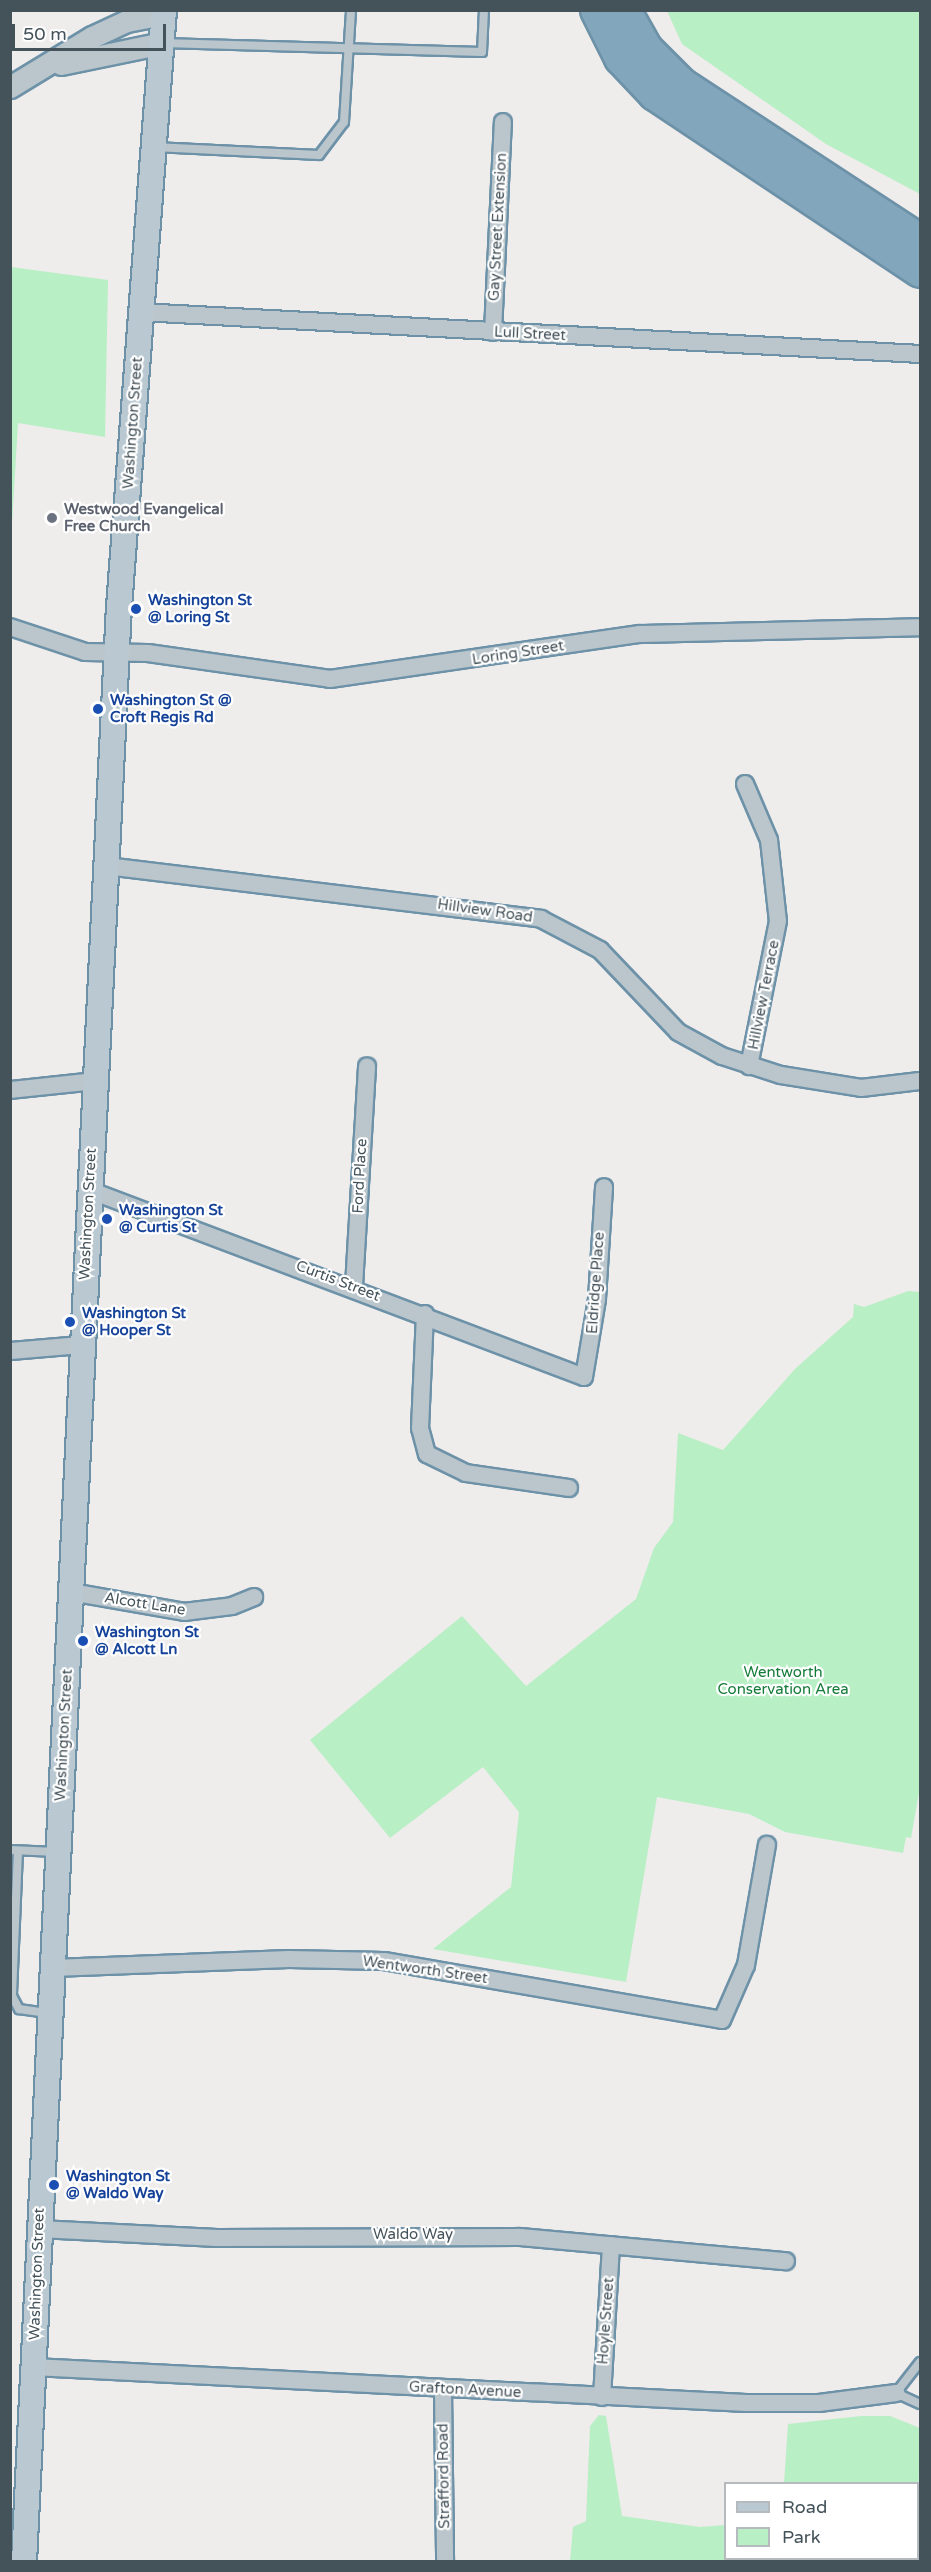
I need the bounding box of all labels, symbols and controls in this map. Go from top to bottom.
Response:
scale bar [15,12,170,50]
text: 50 m [23,23,67,45]
street label: Gay Street Extension [485,152,511,302]
street label: Lull Street [494,323,566,345]
street label: Washington Street [119,356,147,490]
place label: Westwood Evangelical Free Church [64,500,223,535]
marker: Westwood Evangelical Free Church [45,511,59,525]
place label: Washington St @ Loring St [148,591,252,626]
marker: Washington St @ Loring St [129,602,143,616]
street label: Loring Street [471,637,565,669]
place label: Washington St @ Croft Regis Rd [110,691,231,726]
marker: Washington St @ Croft Regis Rd [91,702,105,716]
street label: Hillview Road [436,895,534,927]
street label: Hillview Terrace [745,939,783,1051]
street label: Ford Place [349,1138,371,1214]
street label: Washington Street [76,1147,100,1281]
place label: Washington St @ Curtis St [119,1201,223,1236]
marker: Washington St @ Curtis St [100,1212,114,1226]
street label: Eldridge Place [583,1231,609,1335]
street label: Curtis Street [293,1257,383,1305]
place label: Washington St @ Hooper St [82,1304,186,1339]
marker: Washington St @ Hooper St [63,1315,77,1329]
street label: Alcott Lane [103,1589,187,1619]
place label: Washington St @ Alcott Ln [95,1623,199,1658]
marker: Washington St @ Alcott Ln [76,1634,90,1648]
park label: Wentworth Conservation Area [717,1663,849,1698]
street label: Washington Street [52,1668,76,1802]
street label: Wentworth Street [361,1952,489,1988]
place label: Washington St @ Waldo Way [66,2167,170,2202]
marker: Washington St @ Waldo Way [47,2178,61,2192]
street label: Washington Street [26,2208,48,2340]
street label: Waldo Way [373,2226,453,2244]
street label: Hoyle Street [594,2277,618,2365]
street label: Grafton Avenue [408,2378,522,2402]
street label: Strafford Road [434,2423,454,2529]
legend [724,2482,919,2560]
text: Road [782,2496,827,2518]
text: Park [782,2526,820,2548]

